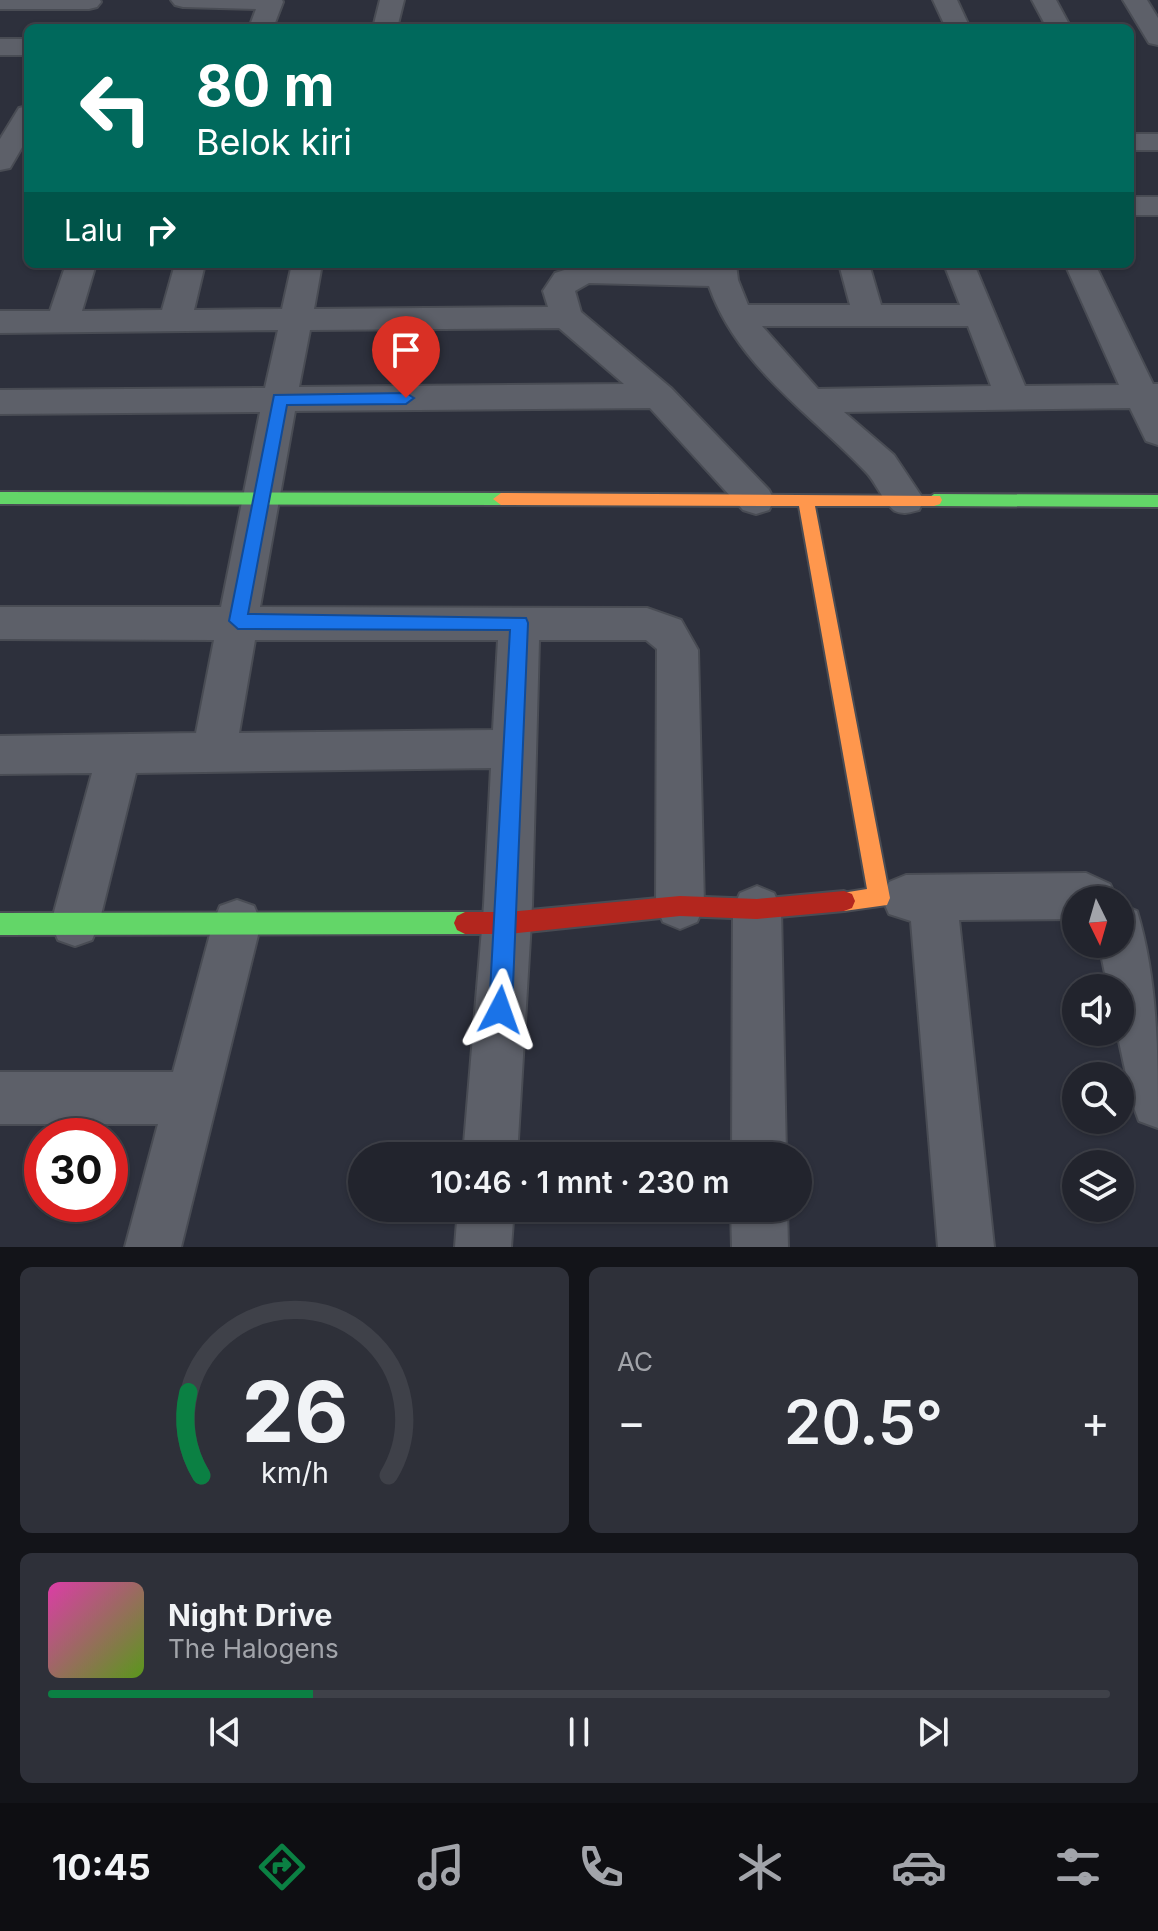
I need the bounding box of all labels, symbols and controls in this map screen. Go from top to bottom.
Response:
text: 80 m [196,52,335,120]
icon: left [64,56,168,160]
text: Belok kiri [196,120,352,164]
icon: right [139,208,183,252]
text: Lalu [64,212,123,248]
pin [372,316,440,398]
icon: arrive [384,328,428,372]
north arrow [1062,886,1134,958]
map controls [1062,886,1134,1222]
position arrow [458,968,542,1052]
button: sound [1062,974,1134,1046]
button: search [1062,1062,1134,1134]
speed limit sign: 30 [24,1118,128,1222]
button: layers [1062,1150,1134,1222]
text: 10:46 · 1 mnt · 230 m [431,1164,729,1200]
text: AC [617,1346,653,1377]
text: 26 [241,1361,348,1462]
text: 20.5° [784,1386,943,1458]
text: − [617,1395,646,1449]
text: + [1081,1395,1110,1449]
text: km/h [261,1455,328,1490]
text: Night Drive [168,1597,332,1633]
text: The Halogens [168,1633,339,1664]
icon: previous [203,1710,247,1754]
icon: pause [557,1710,601,1754]
icon: next [911,1710,955,1754]
icon: directions [254,1839,310,1895]
icon: music [413,1839,469,1895]
icon: phone [573,1839,629,1895]
icon: climate [732,1839,788,1895]
icon: car [891,1839,947,1895]
icon: filters [1050,1839,1106,1895]
text: 10:45 [52,1845,151,1889]

